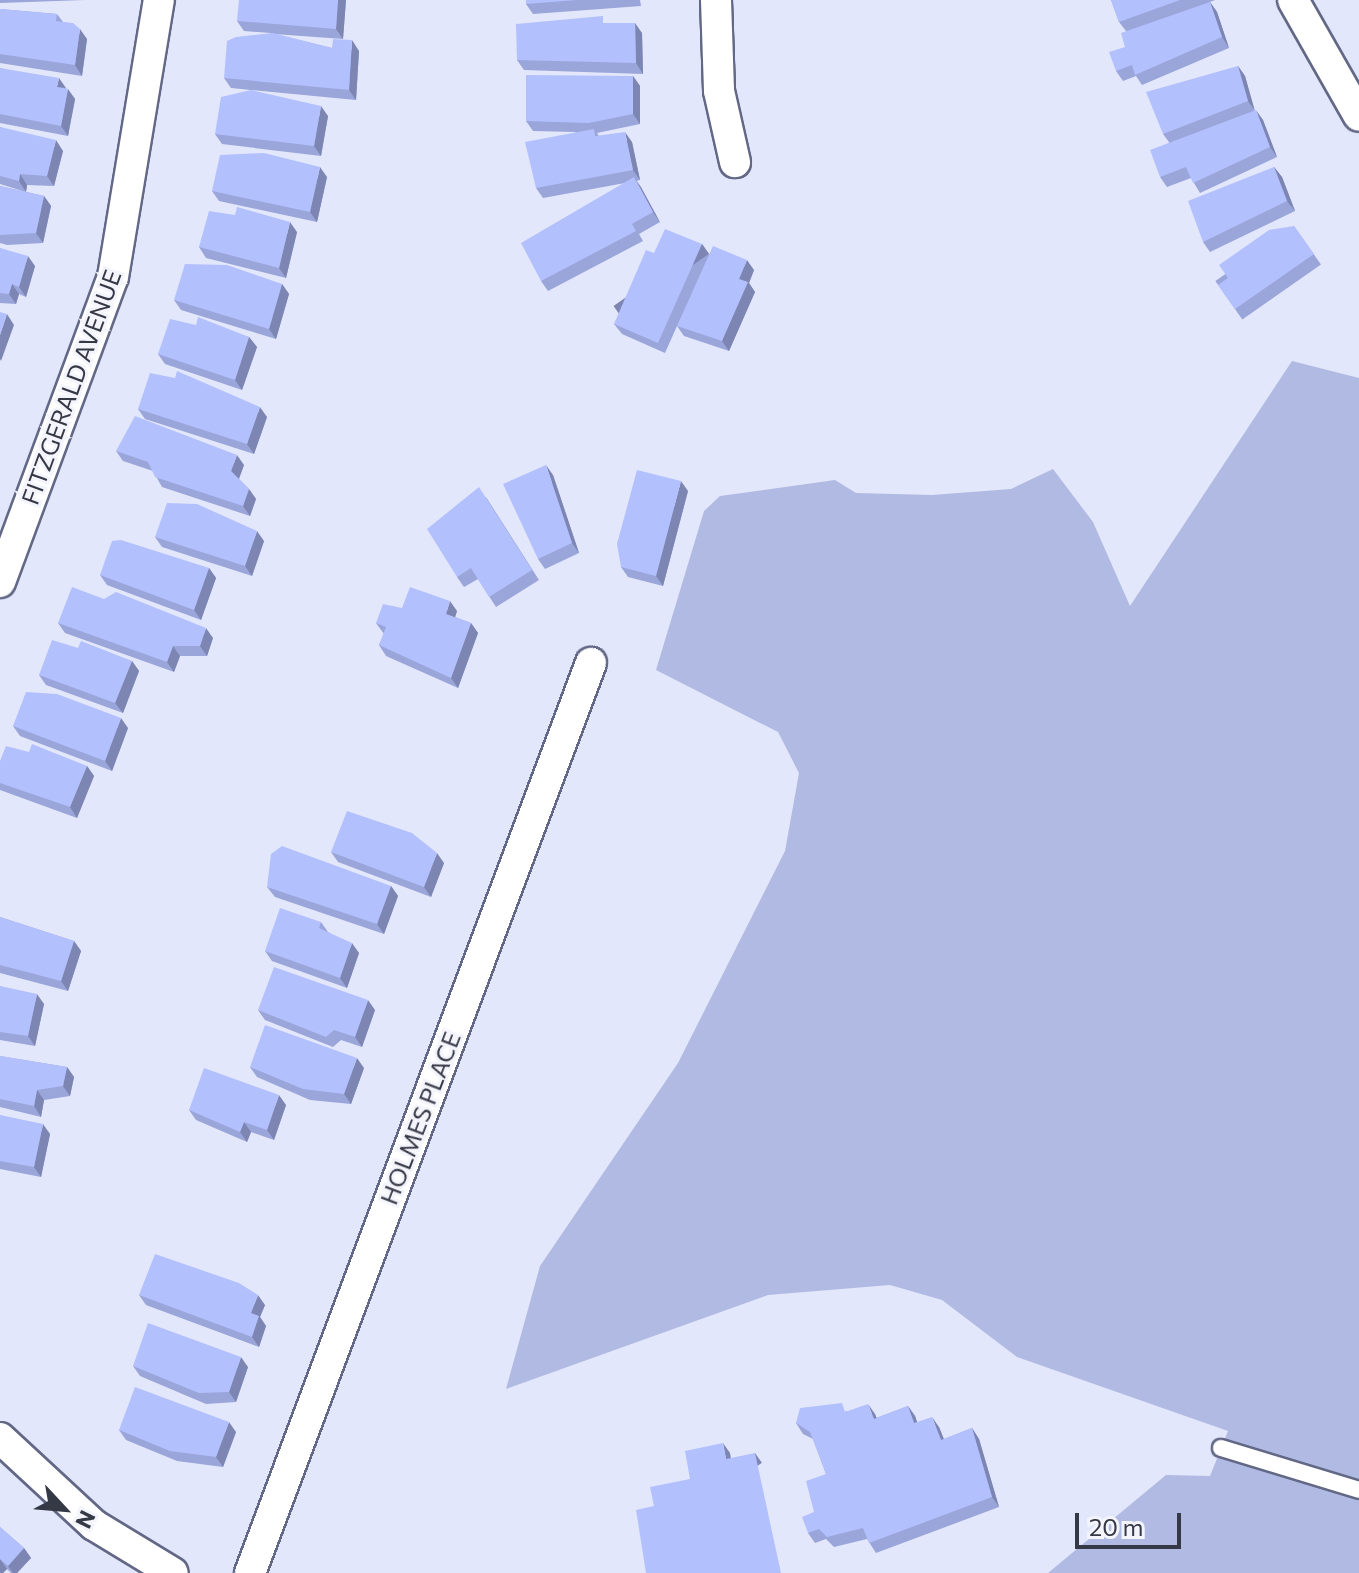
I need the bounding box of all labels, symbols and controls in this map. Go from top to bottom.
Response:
street label: FITZGERALD AVENUE [15,266,127,508]
street label: HOLMES PLACE [374,1028,466,1208]
north arrow [24,1469,104,1549]
scale bar [1079,1497,1185,1547]
text: N [70,1506,102,1533]
text: 20 m [1089,1512,1143,1541]

